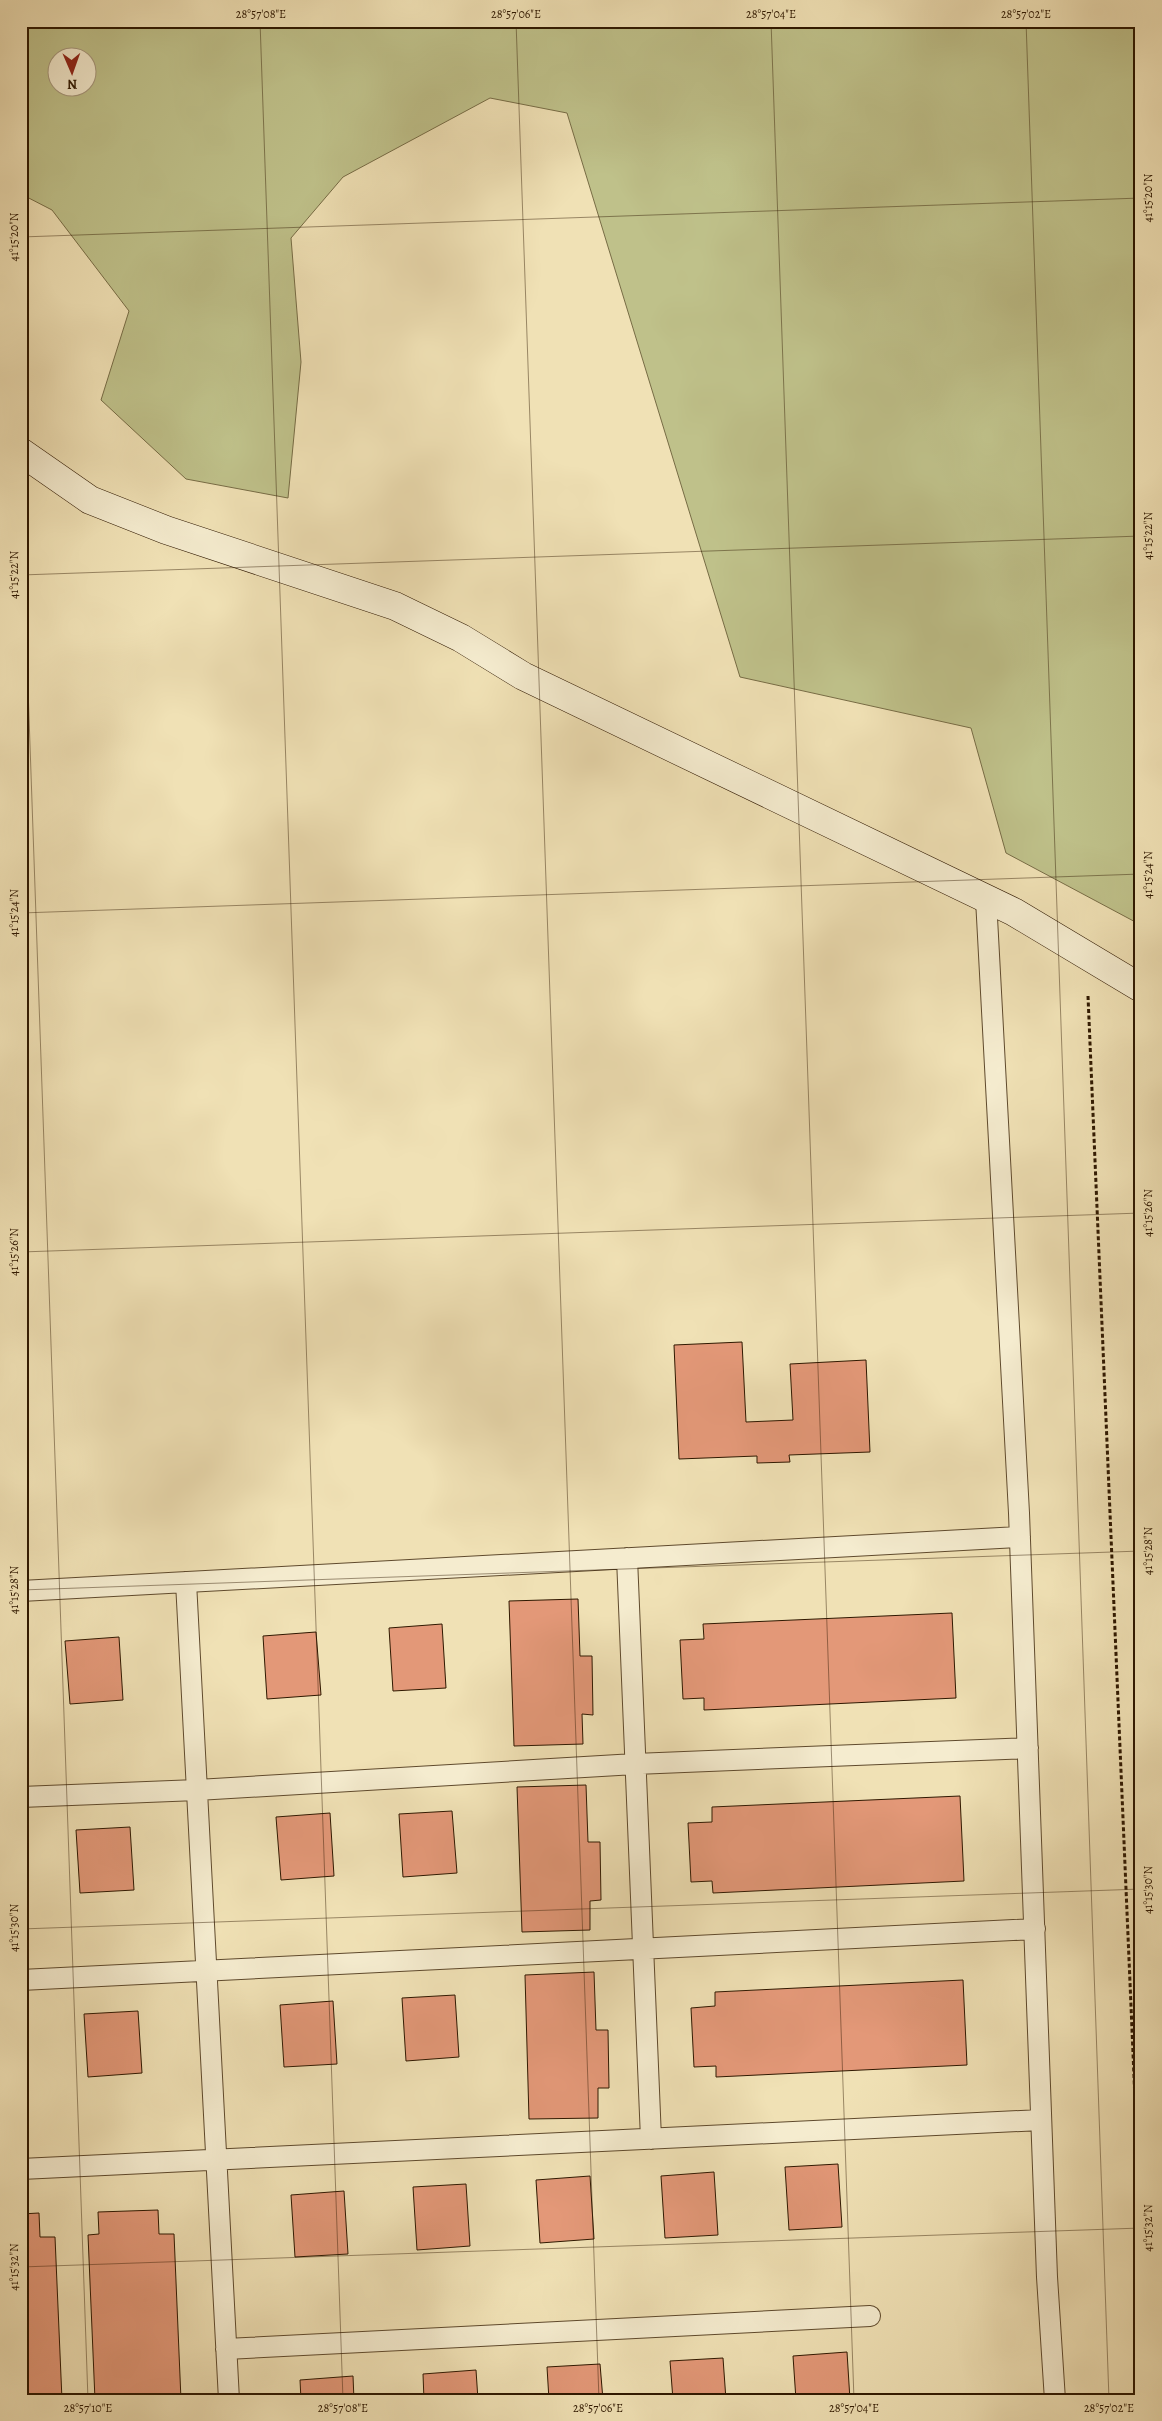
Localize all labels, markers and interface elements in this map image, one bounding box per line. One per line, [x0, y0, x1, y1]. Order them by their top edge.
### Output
text: 28°57'08"E [236, 6, 286, 22]
text: 28°57'06"E [491, 6, 541, 22]
text: 28°57'04"E [746, 6, 796, 22]
text: 28°57'02"E [1001, 6, 1051, 22]
north arrow [48, 48, 98, 98]
text: N [67, 75, 78, 94]
text: 41°15'20"N [1140, 173, 1156, 222]
text: 41°15'20"N [6, 212, 22, 261]
text: 41°15'22"N [1140, 512, 1156, 560]
text: 41°15'22"N [6, 551, 22, 599]
text: 41°15'24"N [1140, 851, 1156, 899]
text: 41°15'24"N [6, 889, 22, 937]
text: 41°15'26"N [1140, 1189, 1156, 1237]
text: 41°15'26"N [6, 1228, 22, 1276]
text: 41°15'28"N [1140, 1526, 1156, 1575]
text: 41°15'28"N [6, 1565, 22, 1614]
text: 41°15'30"N [1140, 1866, 1156, 1914]
text: 41°15'30"N [6, 1904, 22, 1952]
text: 41°15'32"N [1140, 2204, 1156, 2252]
text: 41°15'32"N [6, 2243, 22, 2291]
text: 28°57'10"E [64, 2400, 112, 2416]
text: 28°57'08"E [318, 2400, 368, 2416]
text: 28°57'06"E [573, 2400, 623, 2416]
text: 28°57'04"E [829, 2400, 879, 2416]
text: 28°57'02"E [1084, 2400, 1134, 2416]

